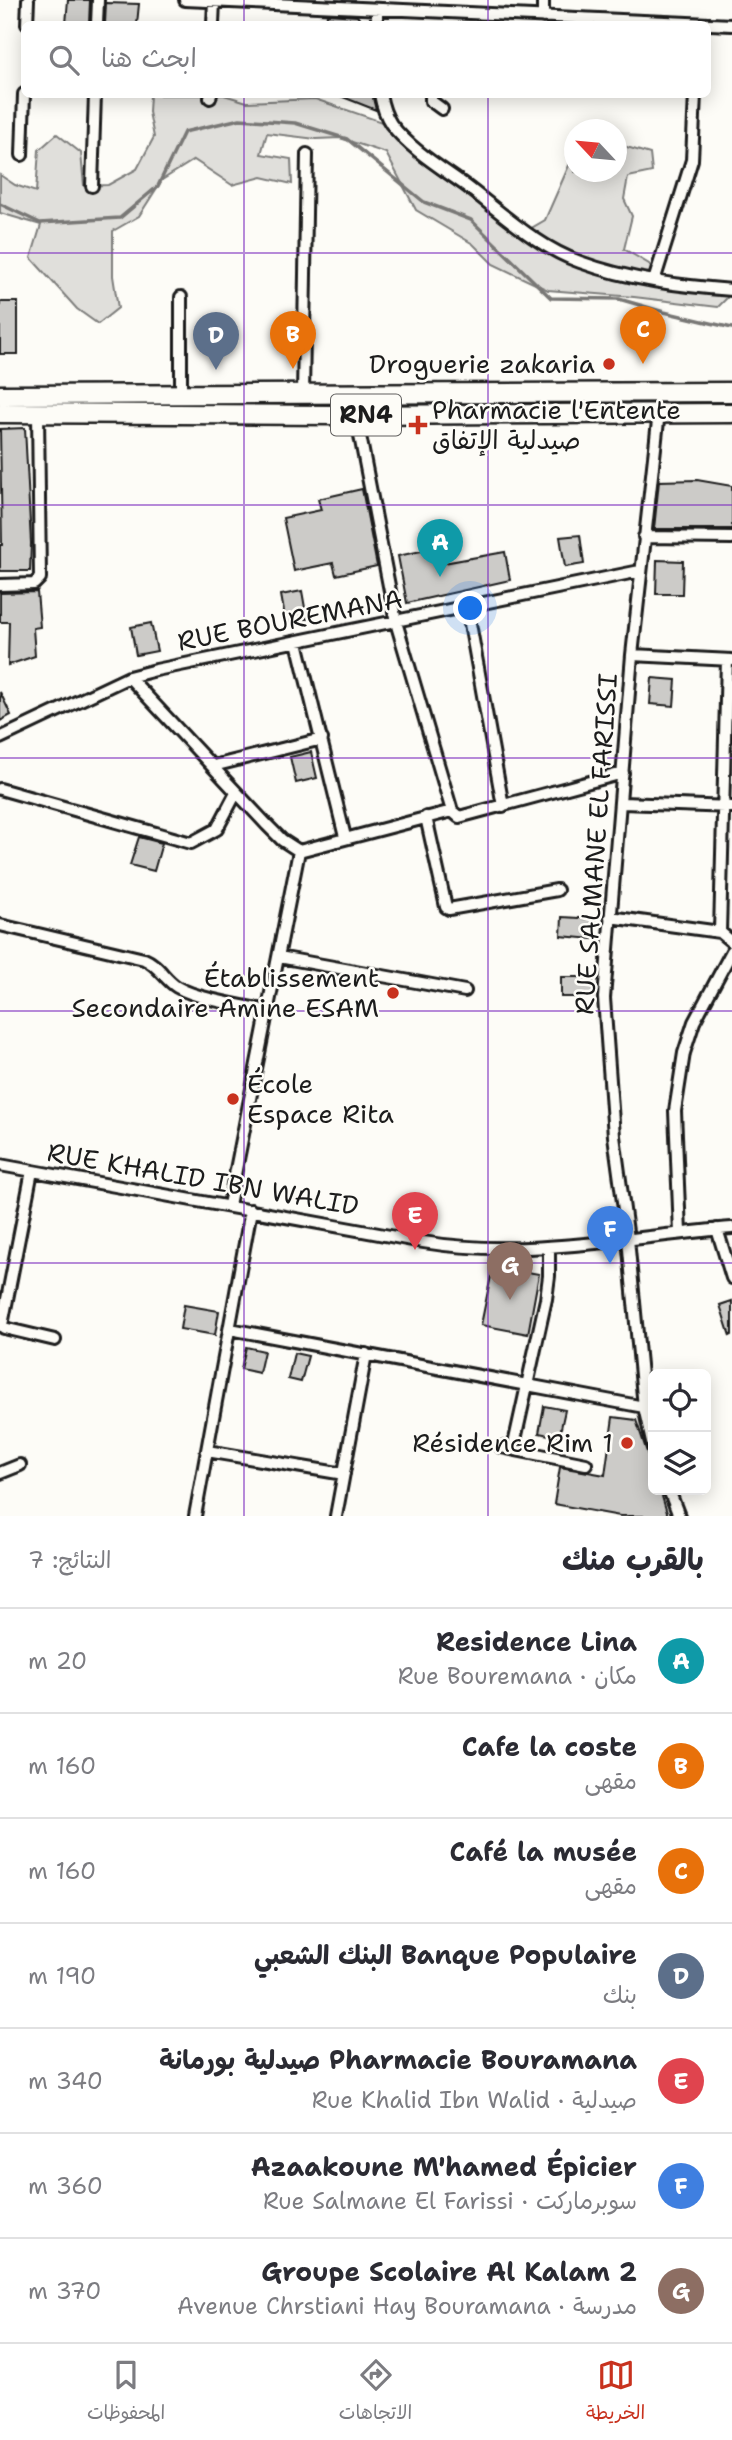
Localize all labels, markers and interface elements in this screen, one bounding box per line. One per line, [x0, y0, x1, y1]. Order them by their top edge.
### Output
search box [21, 21, 711, 98]
text: ابحث هنا [101, 40, 197, 75]
icon: search [45, 41, 83, 79]
north arrow [564, 119, 627, 182]
pin: C [620, 306, 666, 364]
pin: B [270, 311, 316, 369]
pin: D [193, 312, 239, 370]
place label: Droguerie zakaria [369, 346, 595, 381]
marker: Droguerie zakaria [601, 356, 617, 372]
place label: Pharmacie l'Entente صيدلية الإتفاق [432, 392, 681, 457]
road number: RN4 [331, 394, 401, 436]
marker: Pharmacie l'Entente صيدلية الإتفاق [410, 417, 426, 433]
pin: A [417, 519, 463, 577]
street label: RUE BOUREMANA [174, 581, 405, 658]
your location [453, 591, 487, 625]
street label: RUE SALMANE EL FARISSI [566, 672, 625, 1016]
place label: Établissement Secondaire Amine ESAM [71, 960, 379, 1025]
marker: Établissement Secondaire Amine ESAM [385, 985, 401, 1001]
place label: École Espace Rita [247, 1066, 394, 1131]
marker: École Espace Rita [225, 1091, 241, 1107]
street label: RUE KHALID IBN WALID [45, 1134, 362, 1223]
pin: E [392, 1192, 438, 1250]
pin: F [587, 1206, 633, 1264]
pin: G [487, 1242, 533, 1300]
map controls [648, 1369, 711, 1495]
button: locate [648, 1369, 711, 1432]
place label: Résidence Rim 1 [412, 1425, 613, 1460]
button: layers [648, 1432, 711, 1495]
marker: Résidence Rim 1 [619, 1435, 635, 1451]
text: بالقرب منك [562, 1539, 704, 1580]
text: النتائج: 7 [28, 1545, 111, 1575]
text: Residence Lina [436, 1624, 637, 1659]
text: 20 m [28, 1646, 87, 1676]
text: A [672, 1646, 690, 1676]
text: مكان · Rue Bouremana [398, 1661, 637, 1691]
text: Cafe la coste [462, 1729, 637, 1764]
text: 160 m [28, 1751, 96, 1781]
text: B [674, 1751, 688, 1781]
text: مقهى [584, 1766, 637, 1796]
text: Café la musée [450, 1834, 637, 1869]
text: 160 m [28, 1856, 96, 1886]
text: C [674, 1856, 688, 1886]
text: مقهى [584, 1871, 637, 1901]
text: Banque Populaire البنك الشعبي [254, 1937, 637, 1972]
text: 190 m [28, 1961, 96, 1991]
text: D [673, 1961, 689, 1991]
text: بنك [603, 1980, 637, 2010]
text: Pharmacie Bouramana صيدلية بورمانة [159, 2042, 637, 2077]
text: 340 m [28, 2066, 103, 2096]
text: E [673, 2066, 689, 2096]
text: صيدلية · Rue Khalid Ibn Walid [312, 2085, 637, 2115]
text: Azaakoune M'hamed Épicier [251, 2149, 637, 2184]
text: 360 m [28, 2171, 103, 2201]
text: F [674, 2171, 688, 2201]
text: سوبرماركت · Rue Salmane El Farissi [263, 2186, 637, 2216]
text: Groupe Scolaire Al Kalam 2 [261, 2254, 637, 2289]
text: 370 m [28, 2276, 101, 2306]
text: G [672, 2276, 690, 2306]
text: مدرسة · Avenue Chrstiani Hay Bouramana [177, 2291, 637, 2321]
tab: المحفوظات [87, 2356, 165, 2429]
tab: الاتجاهات [339, 2356, 412, 2429]
tab: الخريطة [586, 2356, 645, 2429]

